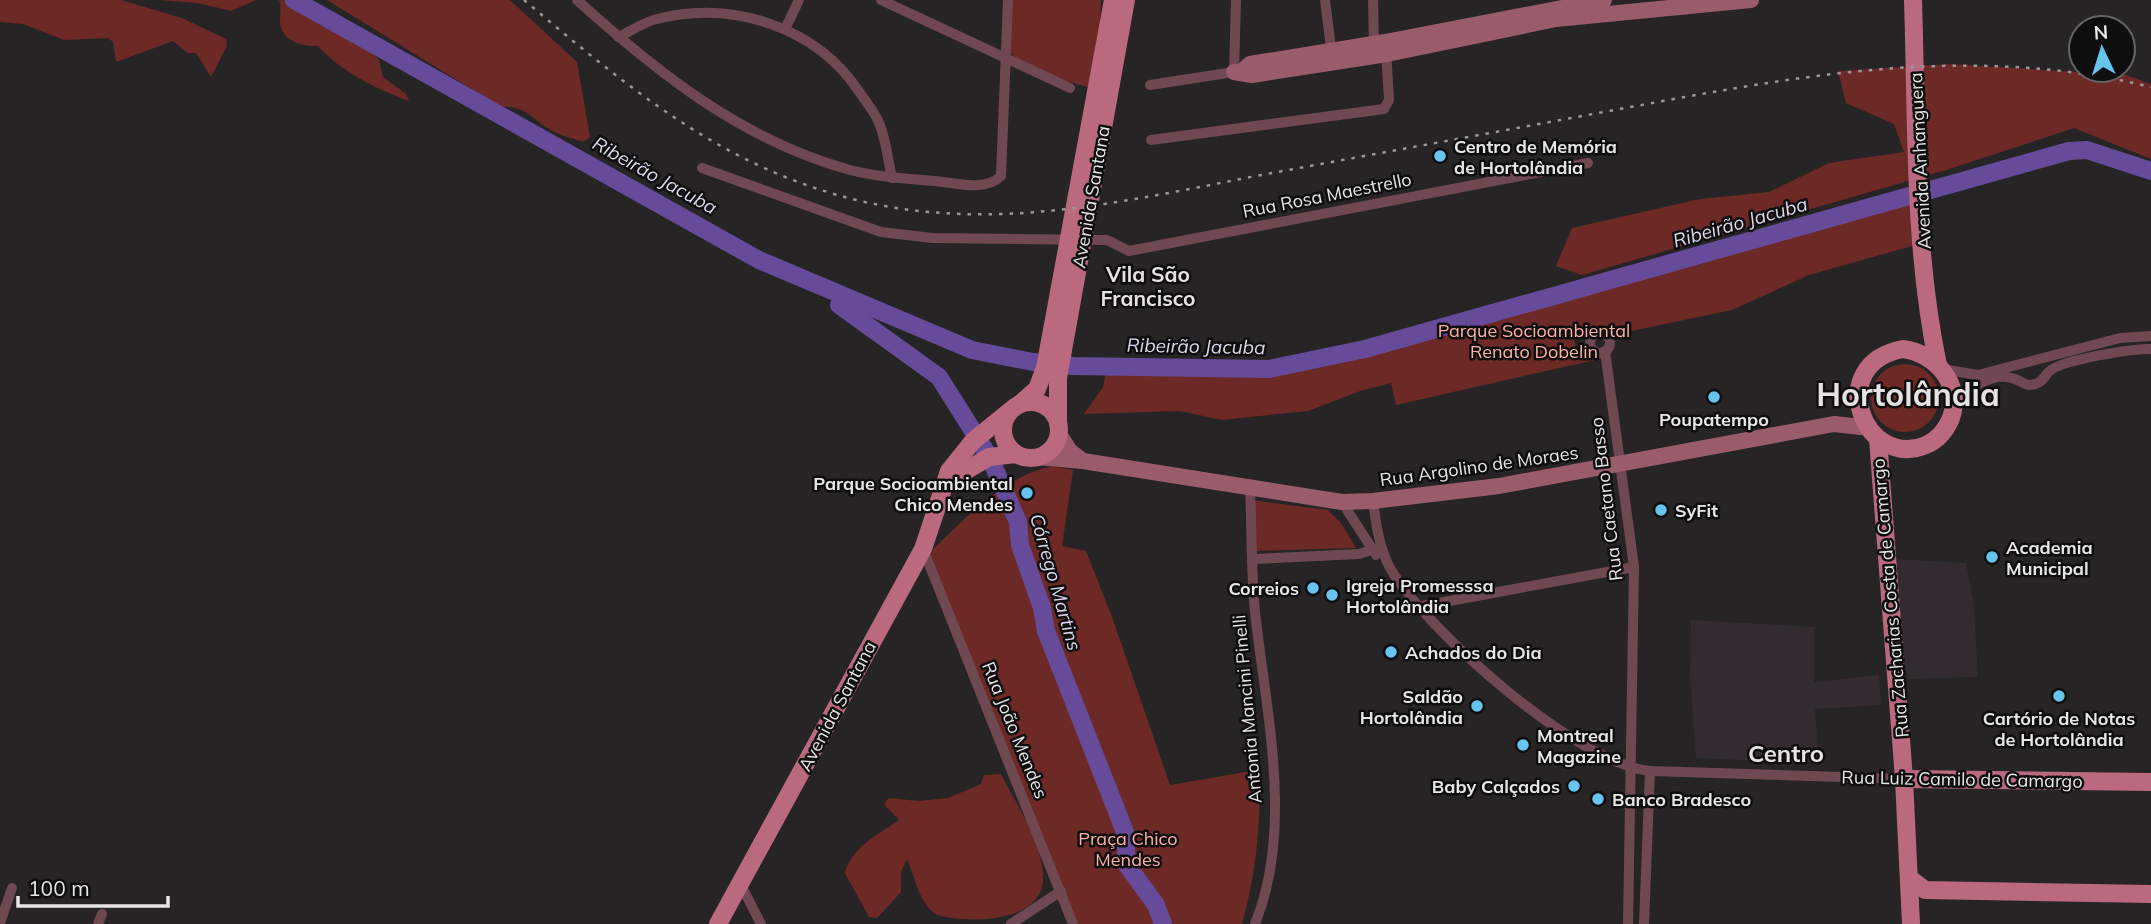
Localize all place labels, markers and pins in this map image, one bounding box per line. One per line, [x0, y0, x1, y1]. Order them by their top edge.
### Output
place label: Centro de Memória de Hortolândia [1454, 135, 1617, 179]
marker: Centro de Memória de Hortolândia [1432, 148, 1448, 164]
marker: Poupatempo [1706, 389, 1722, 405]
place label: Poupatempo [1659, 408, 1769, 431]
place label: Parque Socioambiental Chico Mendes [813, 472, 1013, 516]
marker: Parque Socioambiental Chico Mendes [1019, 485, 1035, 501]
place label: SyFit [1675, 499, 1718, 522]
marker: SyFit [1653, 502, 1669, 518]
place label: Academia Municipal [2006, 536, 2093, 580]
marker: Academia Municipal [1984, 549, 2000, 565]
place label: Igreja Promesssa Hortolândia [1346, 574, 1494, 618]
place label: Correios [1228, 577, 1299, 600]
marker: Correios [1305, 580, 1321, 596]
marker: Igreja Promesssa Hortolândia [1324, 587, 1340, 603]
place label: Achados do Dia [1405, 641, 1542, 664]
marker: Achados do Dia [1383, 644, 1399, 660]
place label: Saldão Hortolândia [1360, 685, 1463, 729]
marker: Cartório de Notas de Hortolândia [2051, 688, 2067, 704]
marker: Saldão Hortolândia [1469, 698, 1485, 714]
place label: Cartório de Notas de Hortolândia [1983, 707, 2135, 751]
place label: Montreal Magazine [1537, 724, 1621, 768]
marker: Montreal Magazine [1515, 737, 1531, 753]
place label: Baby Calçados [1432, 775, 1560, 798]
marker: Baby Calçados [1566, 778, 1582, 794]
place label: Banco Bradesco [1612, 788, 1751, 811]
marker: Banco Bradesco [1590, 791, 1606, 807]

